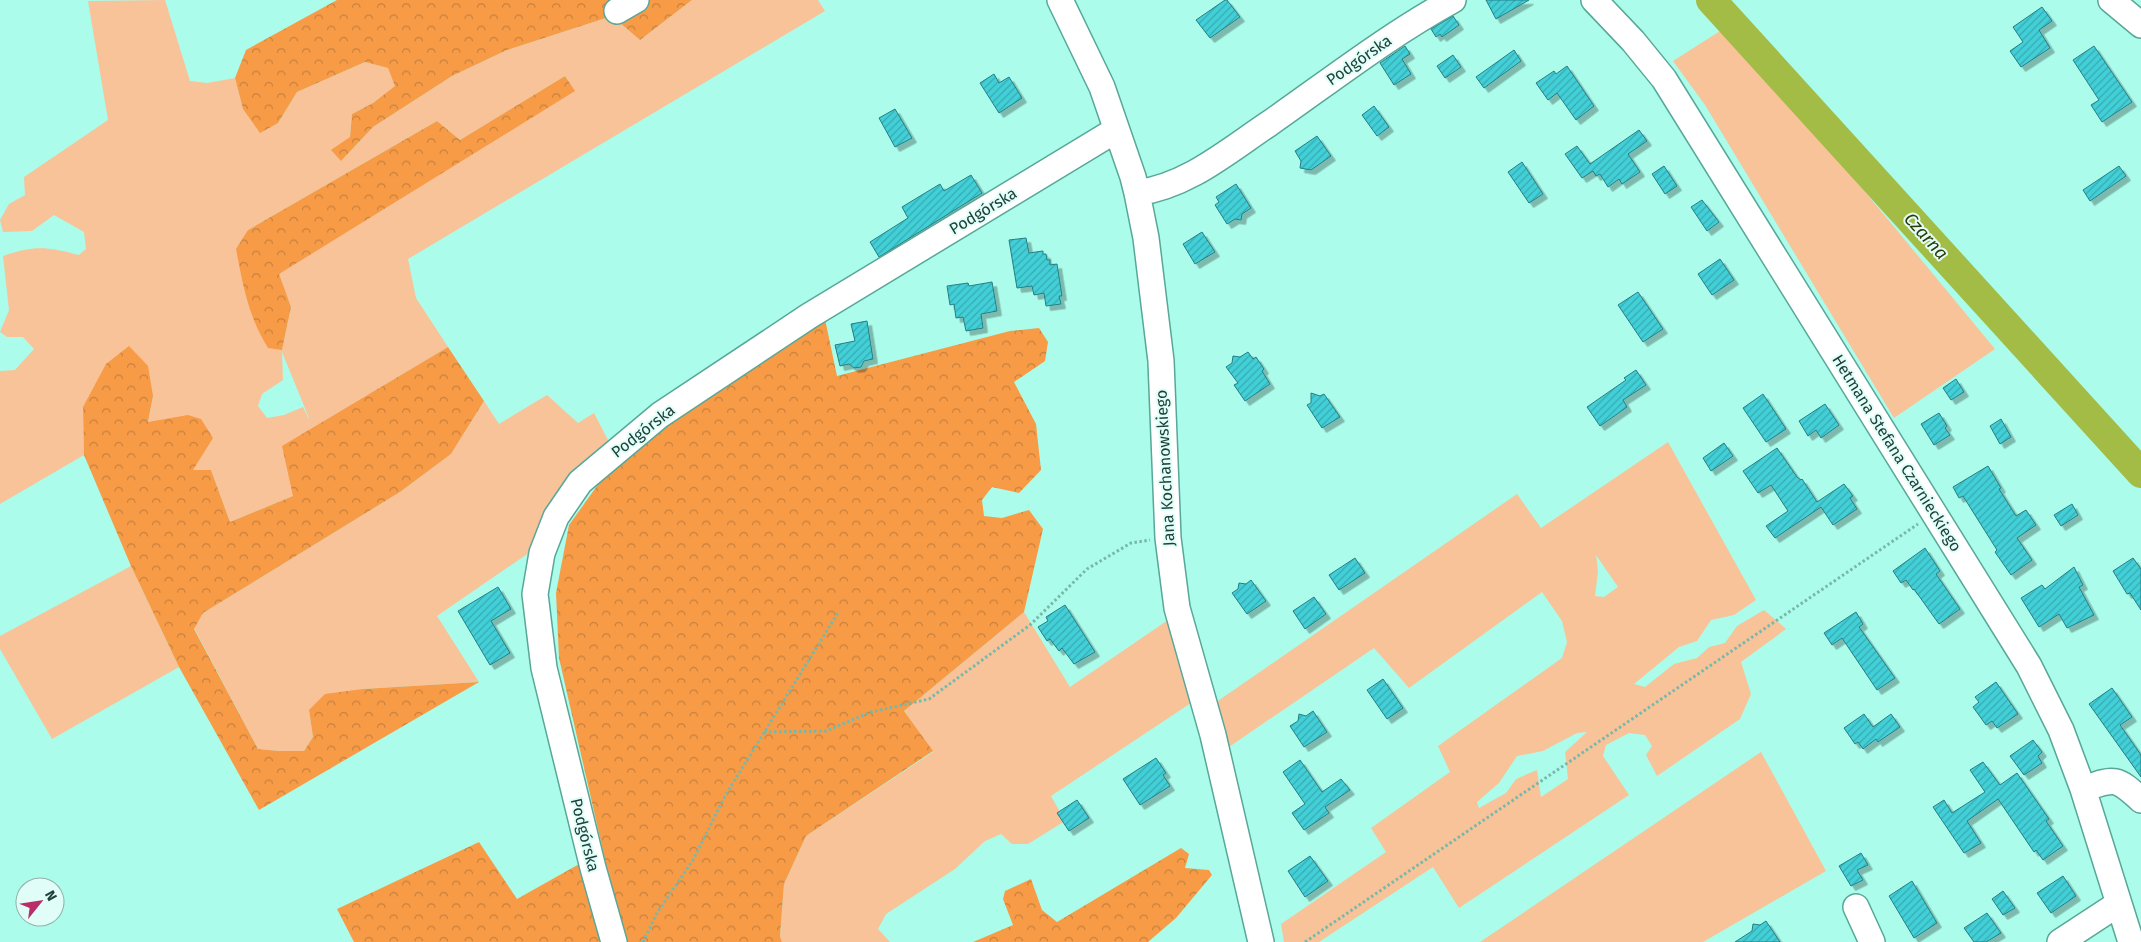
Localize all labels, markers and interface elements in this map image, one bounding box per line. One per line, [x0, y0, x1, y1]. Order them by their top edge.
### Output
street label: Podgórska [1323, 31, 1395, 89]
street label: Podgórska [946, 183, 1020, 239]
water label: Czarna [1899, 208, 1953, 264]
street label: Hetmana Stefana Czarnieckiego [1828, 351, 1966, 555]
street label: Jana Kochanowskiego [1151, 389, 1179, 547]
street label: Podgórska [608, 400, 678, 462]
street label: Podgórska [567, 796, 603, 874]
north arrow [15, 877, 65, 927]
text: N [41, 887, 61, 904]

